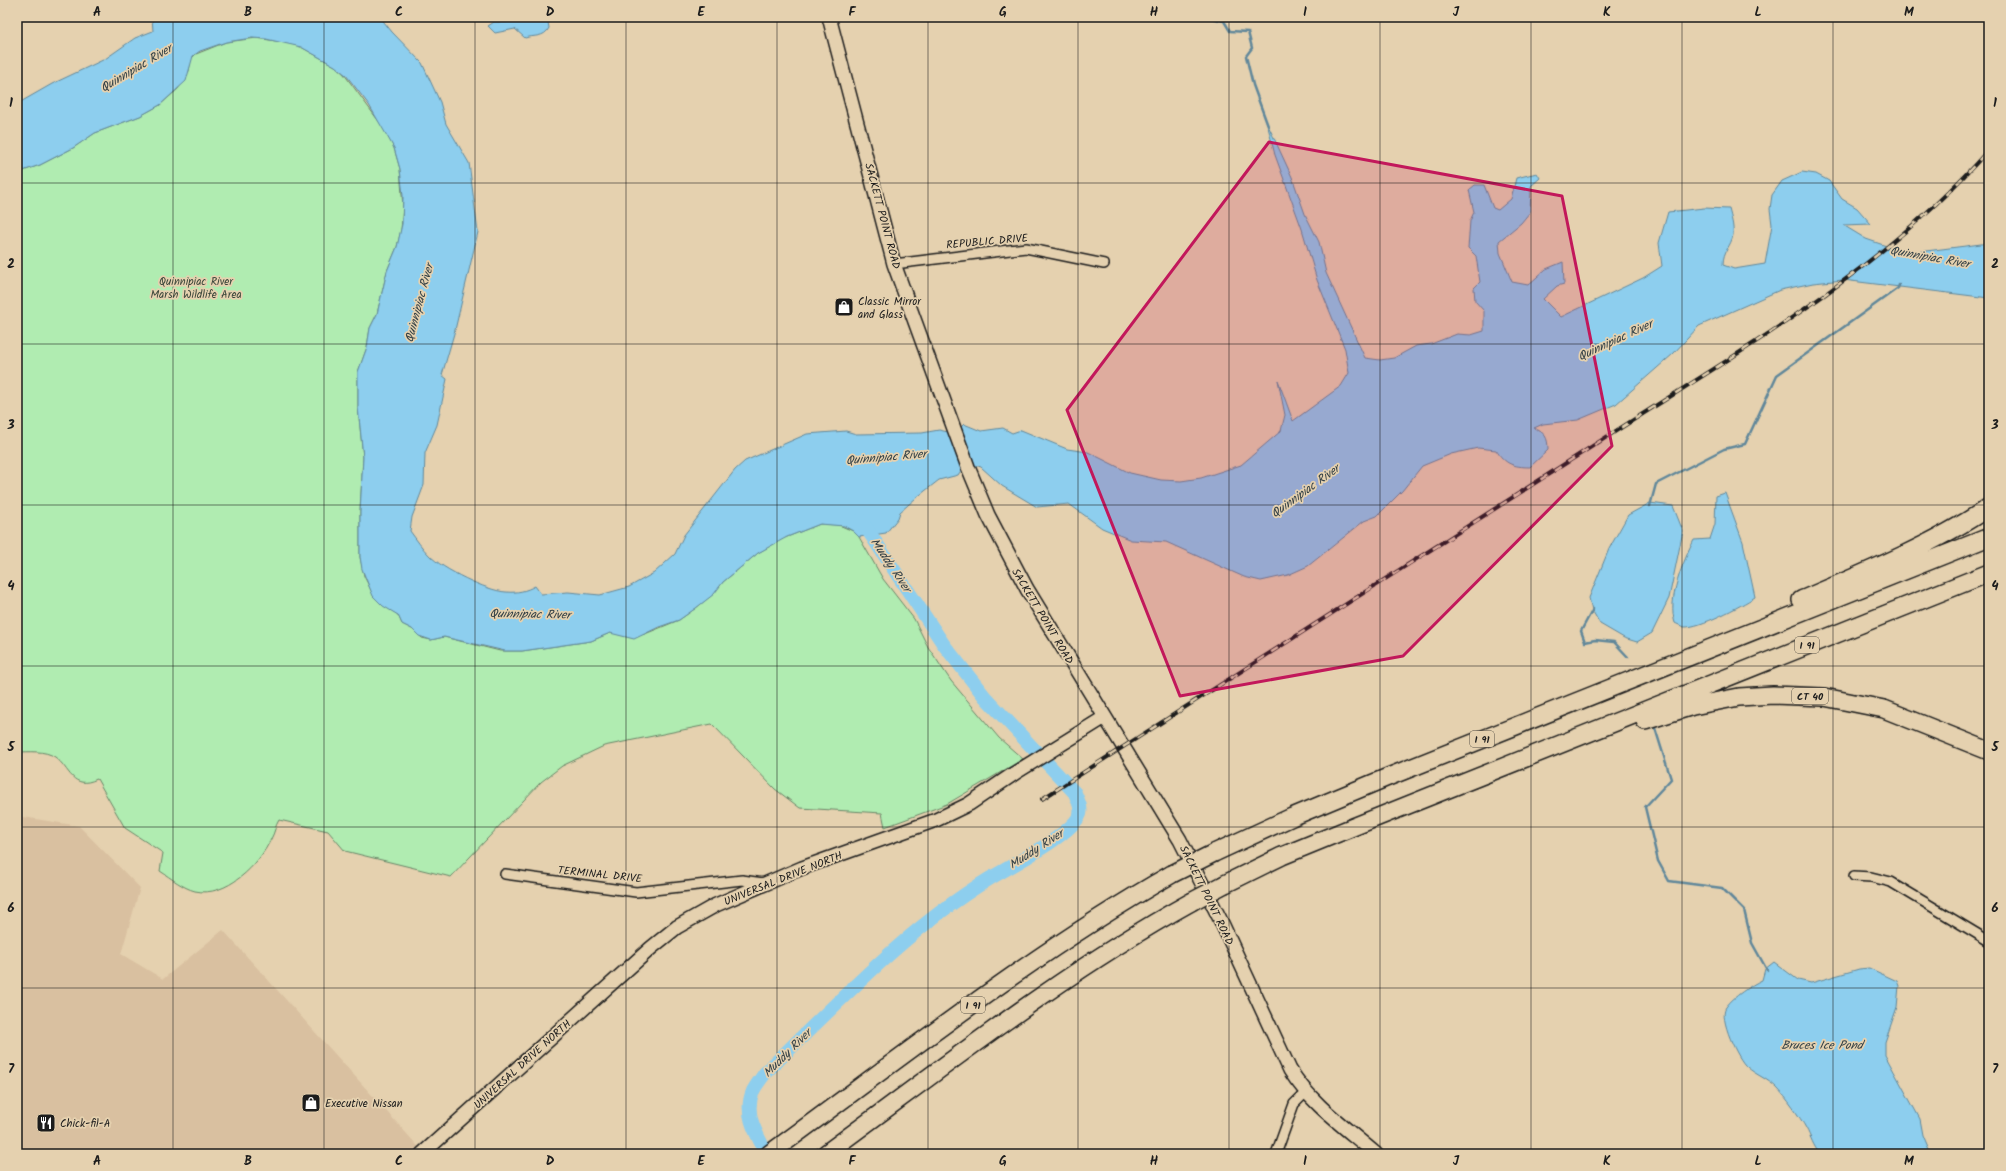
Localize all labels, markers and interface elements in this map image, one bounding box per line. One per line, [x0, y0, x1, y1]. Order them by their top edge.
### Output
text: A [93, 2, 101, 23]
text: B [244, 2, 252, 23]
text: C [395, 2, 403, 23]
text: D [546, 2, 555, 23]
text: E [697, 2, 705, 23]
text: F [848, 2, 856, 23]
text: G [999, 2, 1007, 23]
text: H [1150, 2, 1159, 23]
text: I [1303, 2, 1307, 23]
text: J [1453, 2, 1460, 23]
text: K [1603, 2, 1611, 23]
text: L [1754, 2, 1762, 23]
text: M [1904, 2, 1914, 23]
water label: Quinnipiac River [97, 38, 178, 97]
text: 1 [9, 93, 13, 114]
text: 1 [1993, 93, 1997, 114]
street label: SACKETT POINT ROAD [859, 161, 905, 271]
street label: REPUBLIC DRIVE [945, 229, 1029, 255]
water label: Quinnipiac River [1889, 241, 1974, 274]
text: 2 [7, 254, 15, 275]
text: 2 [1991, 254, 1999, 275]
water label: Quinnipiac River [400, 259, 440, 345]
park label: Quinnipiac River Marsh Wildlife Area [150, 273, 242, 304]
place label: Classic Mirror and Glass [858, 293, 922, 324]
shop icon: Classic Mirror and Glass [833, 296, 855, 318]
water label: Quinnipiac River [1575, 314, 1659, 366]
text: 3 [6, 415, 15, 436]
text: 3 [1990, 415, 1999, 436]
water label: Quinnipiac River [845, 444, 930, 470]
water label: Quinnipiac River [1267, 458, 1346, 523]
water label: Muddy River [865, 534, 917, 599]
street label: SACKETT POINT ROAD [1006, 565, 1078, 668]
text: 4 [7, 576, 15, 597]
text: 4 [1991, 576, 1999, 597]
water label: Quinnipiac River [490, 604, 573, 625]
road number: I 91 [1795, 637, 1819, 653]
road number: CT 40 [1792, 688, 1828, 704]
road number: I 91 [1470, 731, 1494, 747]
text: 5 [7, 737, 16, 758]
text: 5 [1991, 737, 2000, 758]
water label: Muddy River [1005, 823, 1070, 874]
street label: SACKETT POINT ROAD [1174, 842, 1238, 948]
street label: UNIVERSAL DRIVE NORTH [721, 847, 845, 911]
street label: TERMINAL DRIVE [557, 862, 643, 888]
text: 6 [7, 898, 15, 919]
text: 6 [1991, 898, 1999, 919]
road number: I 91 [961, 997, 985, 1013]
street label: UNIVERSAL DRIVE NORTH [470, 1016, 576, 1114]
water label: Muddy River [759, 1023, 818, 1082]
water label: Bruces Ice Pond [1781, 1036, 1866, 1055]
text: 7 [8, 1059, 15, 1080]
text: 7 [1992, 1059, 1999, 1080]
shop icon: Executive Nissan [300, 1092, 322, 1114]
place label: Executive Nissan [325, 1095, 403, 1113]
restaurant icon: Chick-fil-A [35, 1112, 57, 1134]
place label: Chick-fil-A [60, 1115, 111, 1133]
text: A [93, 1151, 101, 1171]
text: B [244, 1151, 252, 1171]
text: C [395, 1151, 403, 1171]
text: D [546, 1151, 555, 1171]
text: E [697, 1151, 705, 1171]
text: F [848, 1151, 856, 1171]
text: G [999, 1151, 1007, 1171]
text: H [1150, 1151, 1159, 1171]
text: I [1303, 1151, 1307, 1171]
text: J [1453, 1151, 1460, 1171]
text: K [1603, 1151, 1611, 1171]
text: L [1754, 1151, 1762, 1171]
text: M [1904, 1151, 1914, 1171]

